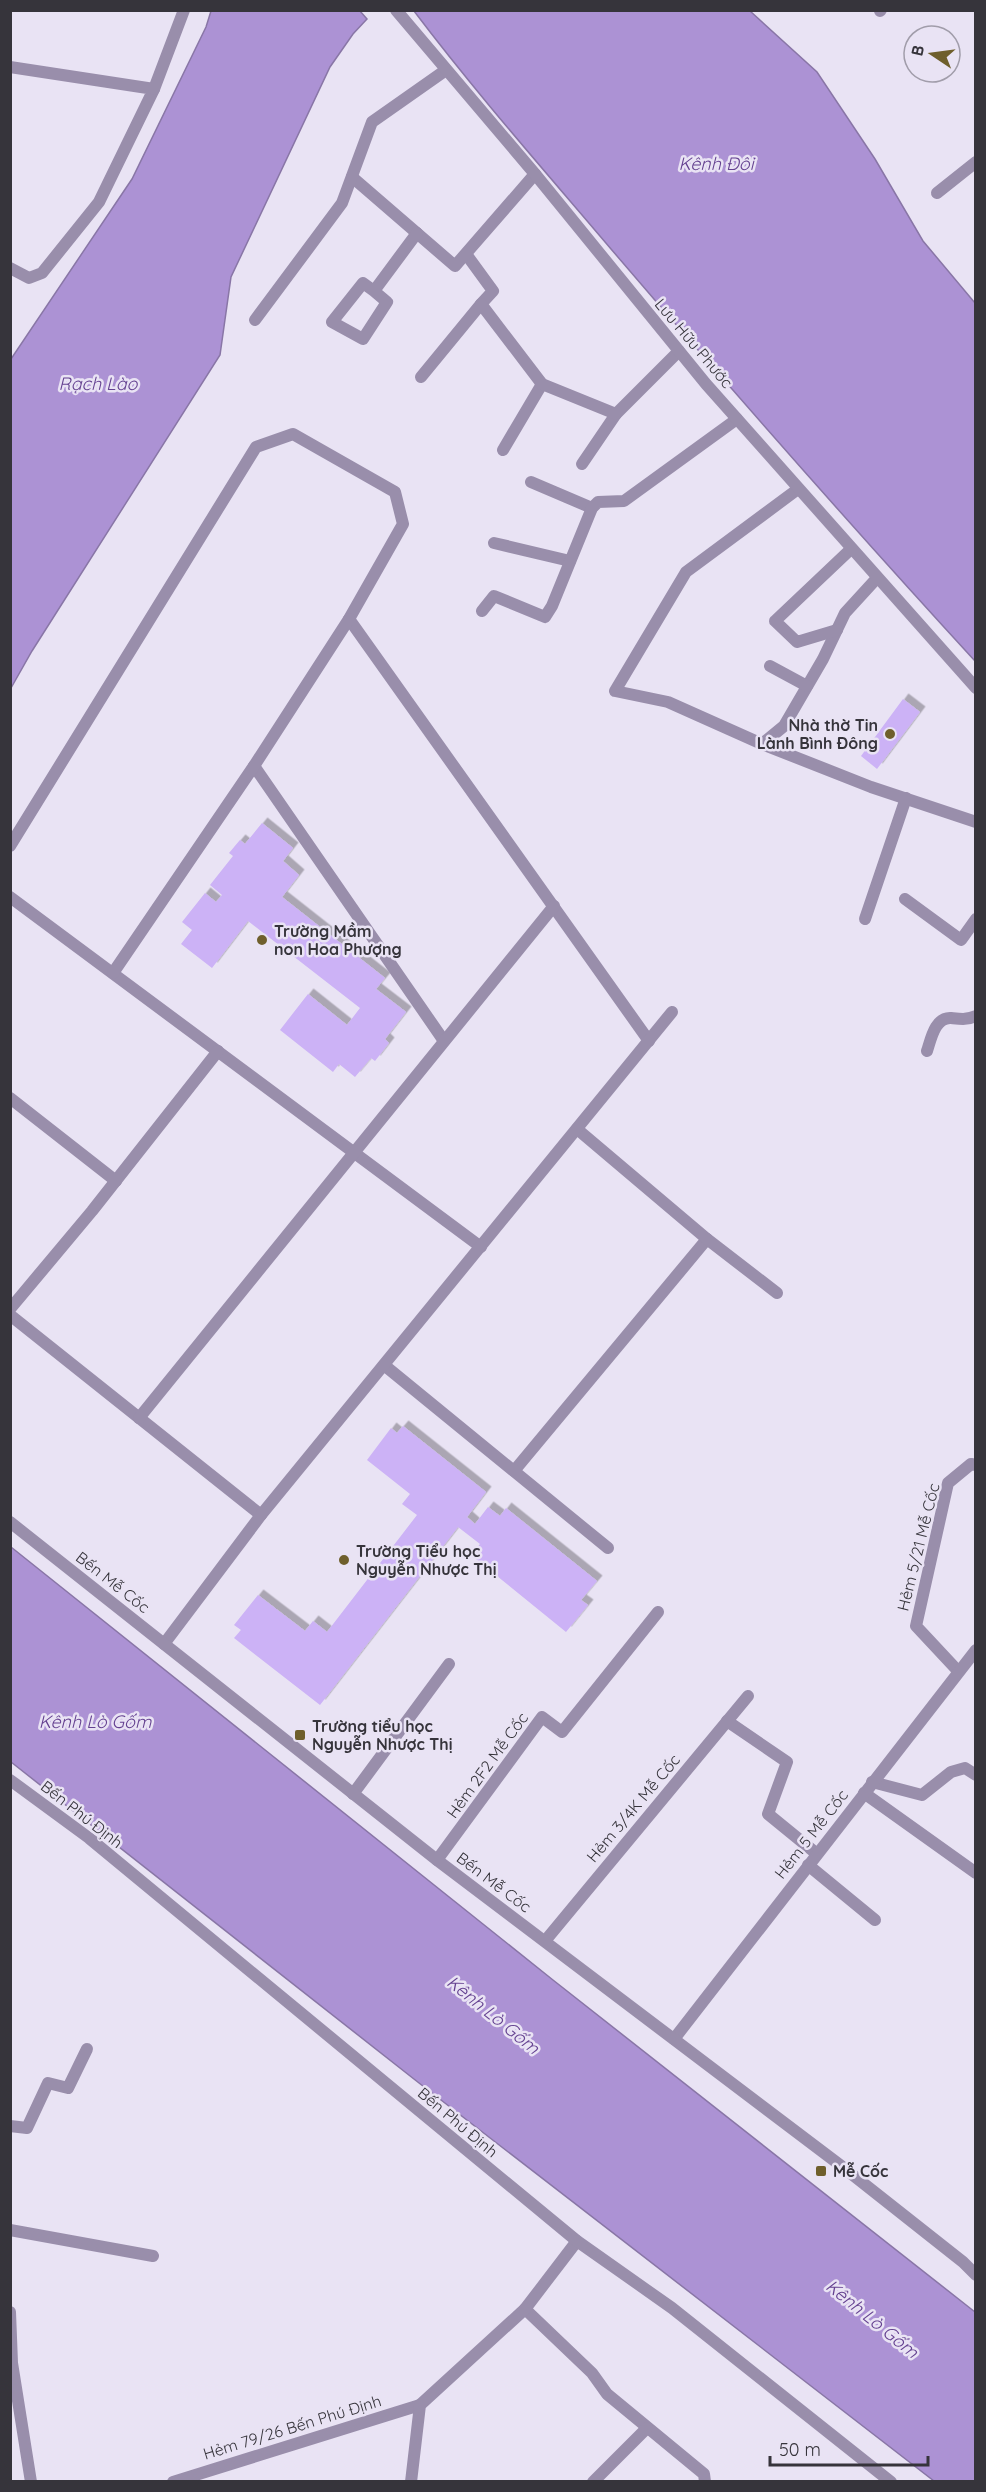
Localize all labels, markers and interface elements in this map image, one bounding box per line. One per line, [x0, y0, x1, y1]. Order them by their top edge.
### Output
north arrow [902, 24, 962, 84]
text: B [906, 43, 928, 58]
water label: Kênh Đôi [678, 152, 756, 175]
street label: Lưu Hữu Phước [651, 294, 737, 392]
water label: Rạch Lào [59, 372, 139, 395]
place label: Nhà thờ Tin Lành Bình Đông [757, 715, 878, 753]
marker: Nhà thờ Tin Lành Bình Đông [883, 727, 897, 741]
place label: Trường Mầm non Hoa Phượng [274, 921, 402, 959]
marker: Trường Mầm non Hoa Phượng [255, 933, 269, 947]
street label: Hẻm 5/21 Mễ Cốc [892, 1481, 944, 1613]
place label: Trường Tiểu học Nguyễn Nhược Thị [356, 1541, 497, 1579]
street label: Bến Mễ Cốc [72, 1547, 154, 1617]
marker: Trường Tiểu học Nguyễn Nhược Thị [337, 1553, 351, 1567]
street label: Hẻm 2F2 Mễ Cốc [442, 1708, 532, 1822]
water label: Kênh Lò Gốm [39, 1710, 152, 1733]
place label: Trường tiểu học Nguyễn Nhược Thị [312, 1716, 453, 1754]
marker: Trường tiểu học Nguyễn Nhược Thị [293, 1728, 307, 1742]
street label: Hẻm 3/4K Mễ Cốc [582, 1750, 684, 1866]
street label: Bến Phú Định [37, 1776, 127, 1852]
street label: Hẻm 5 Mễ Cốc [770, 1785, 852, 1883]
street label: Bến Mễ Cốc [453, 1848, 535, 1916]
water label: Kênh Lò Gốm [442, 1970, 545, 2059]
street label: Bến Phú Định [414, 2083, 502, 2161]
place label: Mễ Cốc [833, 2161, 888, 2181]
marker: Mễ Cốc [814, 2164, 828, 2178]
water label: Kênh Lò Gốm [821, 2274, 924, 2363]
street label: Hẻm 79/26 Bến Phú Định [200, 2390, 384, 2464]
scale bar [770, 2429, 928, 2467]
text: 50 m [779, 2438, 821, 2461]

